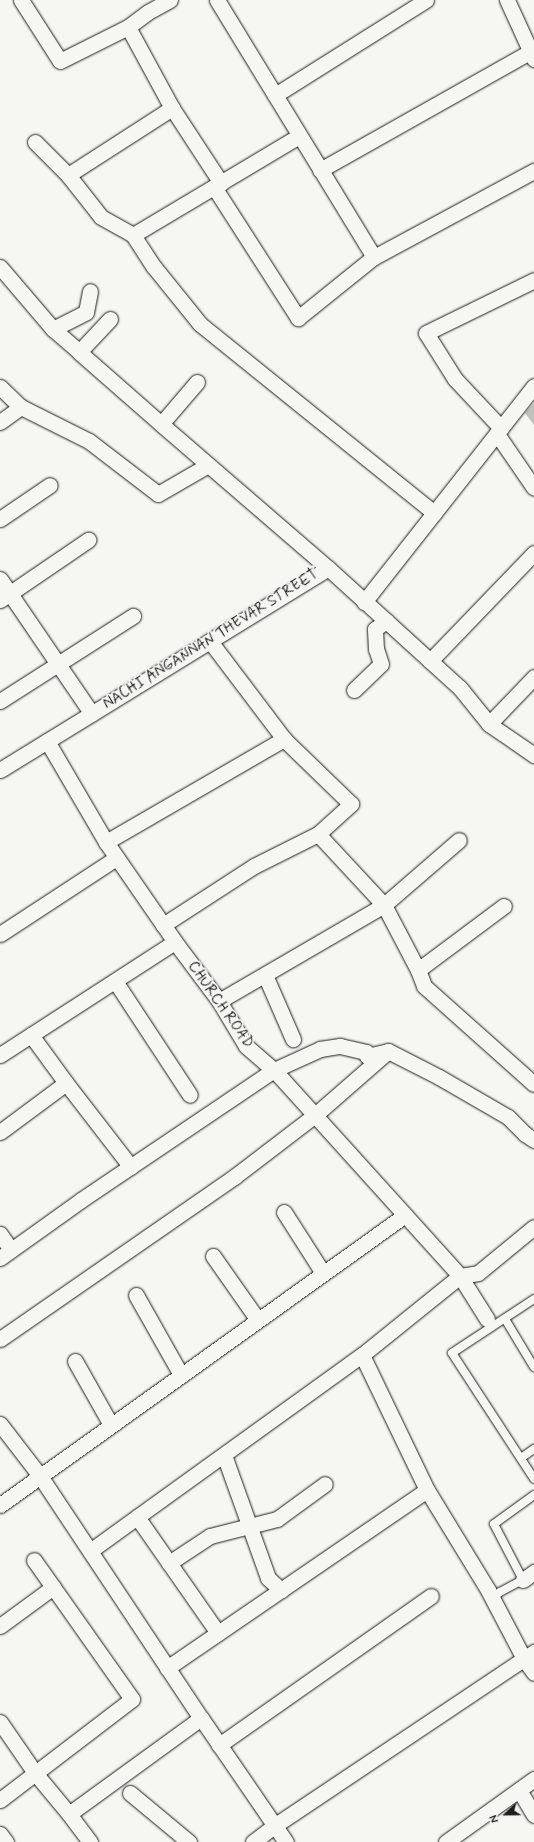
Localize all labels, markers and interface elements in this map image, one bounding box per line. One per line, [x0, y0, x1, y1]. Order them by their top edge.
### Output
street label: NACHI ANGANNAN THEVAR STREET [101, 567, 321, 713]
street label: CHURCH ROAD [184, 959, 256, 1051]
north arrow [486, 1794, 526, 1834]
text: N [487, 1812, 503, 1825]

